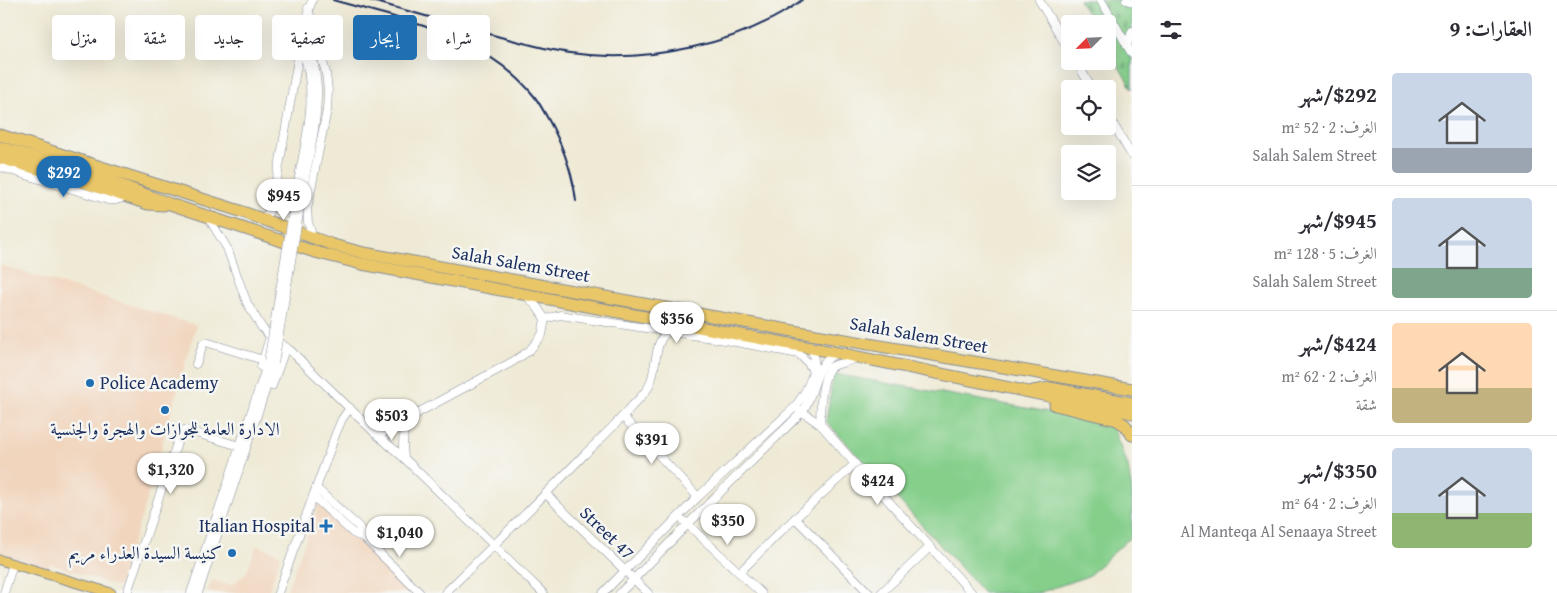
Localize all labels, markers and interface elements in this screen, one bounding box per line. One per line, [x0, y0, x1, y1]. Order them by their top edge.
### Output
text: العقارات: 9 [1450, 13, 1532, 44]
chip: منزل [52, 15, 115, 60]
chip: شقة [125, 15, 185, 60]
chip: جديد [195, 15, 262, 60]
chip: تصفية [272, 15, 343, 60]
chip: إيجار [353, 15, 417, 60]
chip: شراء [427, 15, 490, 60]
north arrow [1061, 15, 1116, 70]
map controls [1061, 15, 1116, 200]
icon: filters [1157, 16, 1185, 44]
text: $292/شهر [1299, 79, 1377, 110]
button: locate [1061, 80, 1116, 135]
icon: home [1432, 93, 1492, 153]
text: الغرف: 2 · 52 m² [1281, 115, 1377, 139]
text: Salah Salem Street [1253, 143, 1377, 167]
button: layers [1061, 145, 1116, 200]
pin: $292 [34, 156, 94, 198]
text: $292 [47, 160, 81, 184]
pin: $945 [254, 178, 314, 221]
text: $945 [267, 183, 301, 207]
text: $945/شهر [1299, 205, 1377, 236]
icon: home [1432, 218, 1492, 278]
street label: Salah Salem Street [450, 238, 593, 289]
text: الغرف: 5 · 128 m² [1274, 241, 1377, 265]
text: Salah Salem Street [1253, 269, 1377, 293]
pin: $356 [647, 302, 707, 344]
text: $356 [660, 306, 694, 330]
street label: Salah Salem Street [848, 309, 991, 360]
text: $424/شهر [1299, 328, 1377, 359]
icon: home [1432, 343, 1492, 403]
text: الغرف: 2 · 62 m² [1281, 364, 1377, 388]
place label: Police Academy [100, 369, 219, 396]
marker: Police Academy [84, 377, 96, 389]
text: شقة [1356, 392, 1377, 416]
pin: $503 [362, 398, 422, 441]
text: $503 [375, 403, 409, 427]
marker: الادارة العامة للجوازات والهجرة والجنسية [159, 404, 171, 416]
place label: الادارة العامة للجوازات والهجرة والجنسية [50, 415, 280, 442]
pin: $391 [622, 422, 682, 465]
text: $391 [635, 427, 669, 451]
pin: $1,320 [130, 452, 212, 495]
text: $350/شهر [1299, 455, 1377, 486]
text: $1,320 [148, 457, 194, 481]
pin: $424 [848, 464, 908, 506]
text: $424 [861, 468, 895, 492]
icon: home [1432, 468, 1492, 528]
text: الغرف: 2 · 64 m² [1281, 491, 1377, 515]
street label: Street 47 [574, 500, 641, 566]
pin: $350 [698, 504, 758, 546]
text: $350 [711, 508, 745, 532]
place label: Italian Hospital [199, 512, 315, 539]
pin: $1,040 [359, 516, 441, 558]
marker: Italian Hospital [319, 519, 333, 533]
text: Al Manteqa Al Senaaya Street [1181, 519, 1377, 543]
text: $1,040 [377, 520, 423, 544]
place label: كنيسة السيدة العذراء مريم [69, 539, 222, 569]
marker: كنيسة السيدة العذراء مريم [226, 547, 238, 559]

